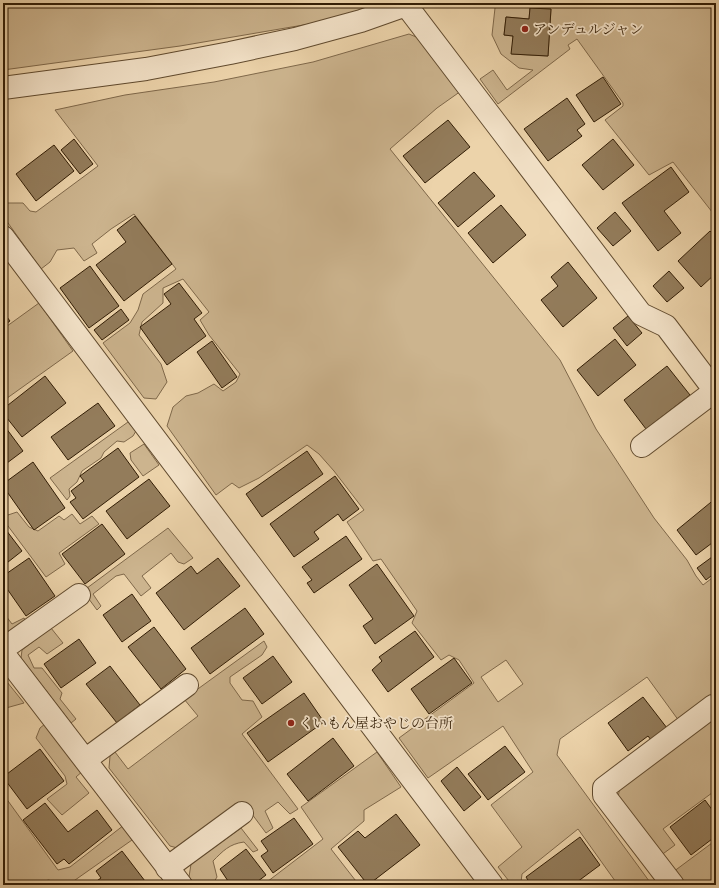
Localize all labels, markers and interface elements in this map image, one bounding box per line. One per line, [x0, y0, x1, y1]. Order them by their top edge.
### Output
place label: アンデュルジャン [533, 20, 643, 39]
marker: アンデュルジャン [520, 24, 530, 34]
place label: くいもん屋おやじの台所 [299, 714, 453, 733]
marker: くいもん屋おやじの台所 [286, 718, 296, 728]

